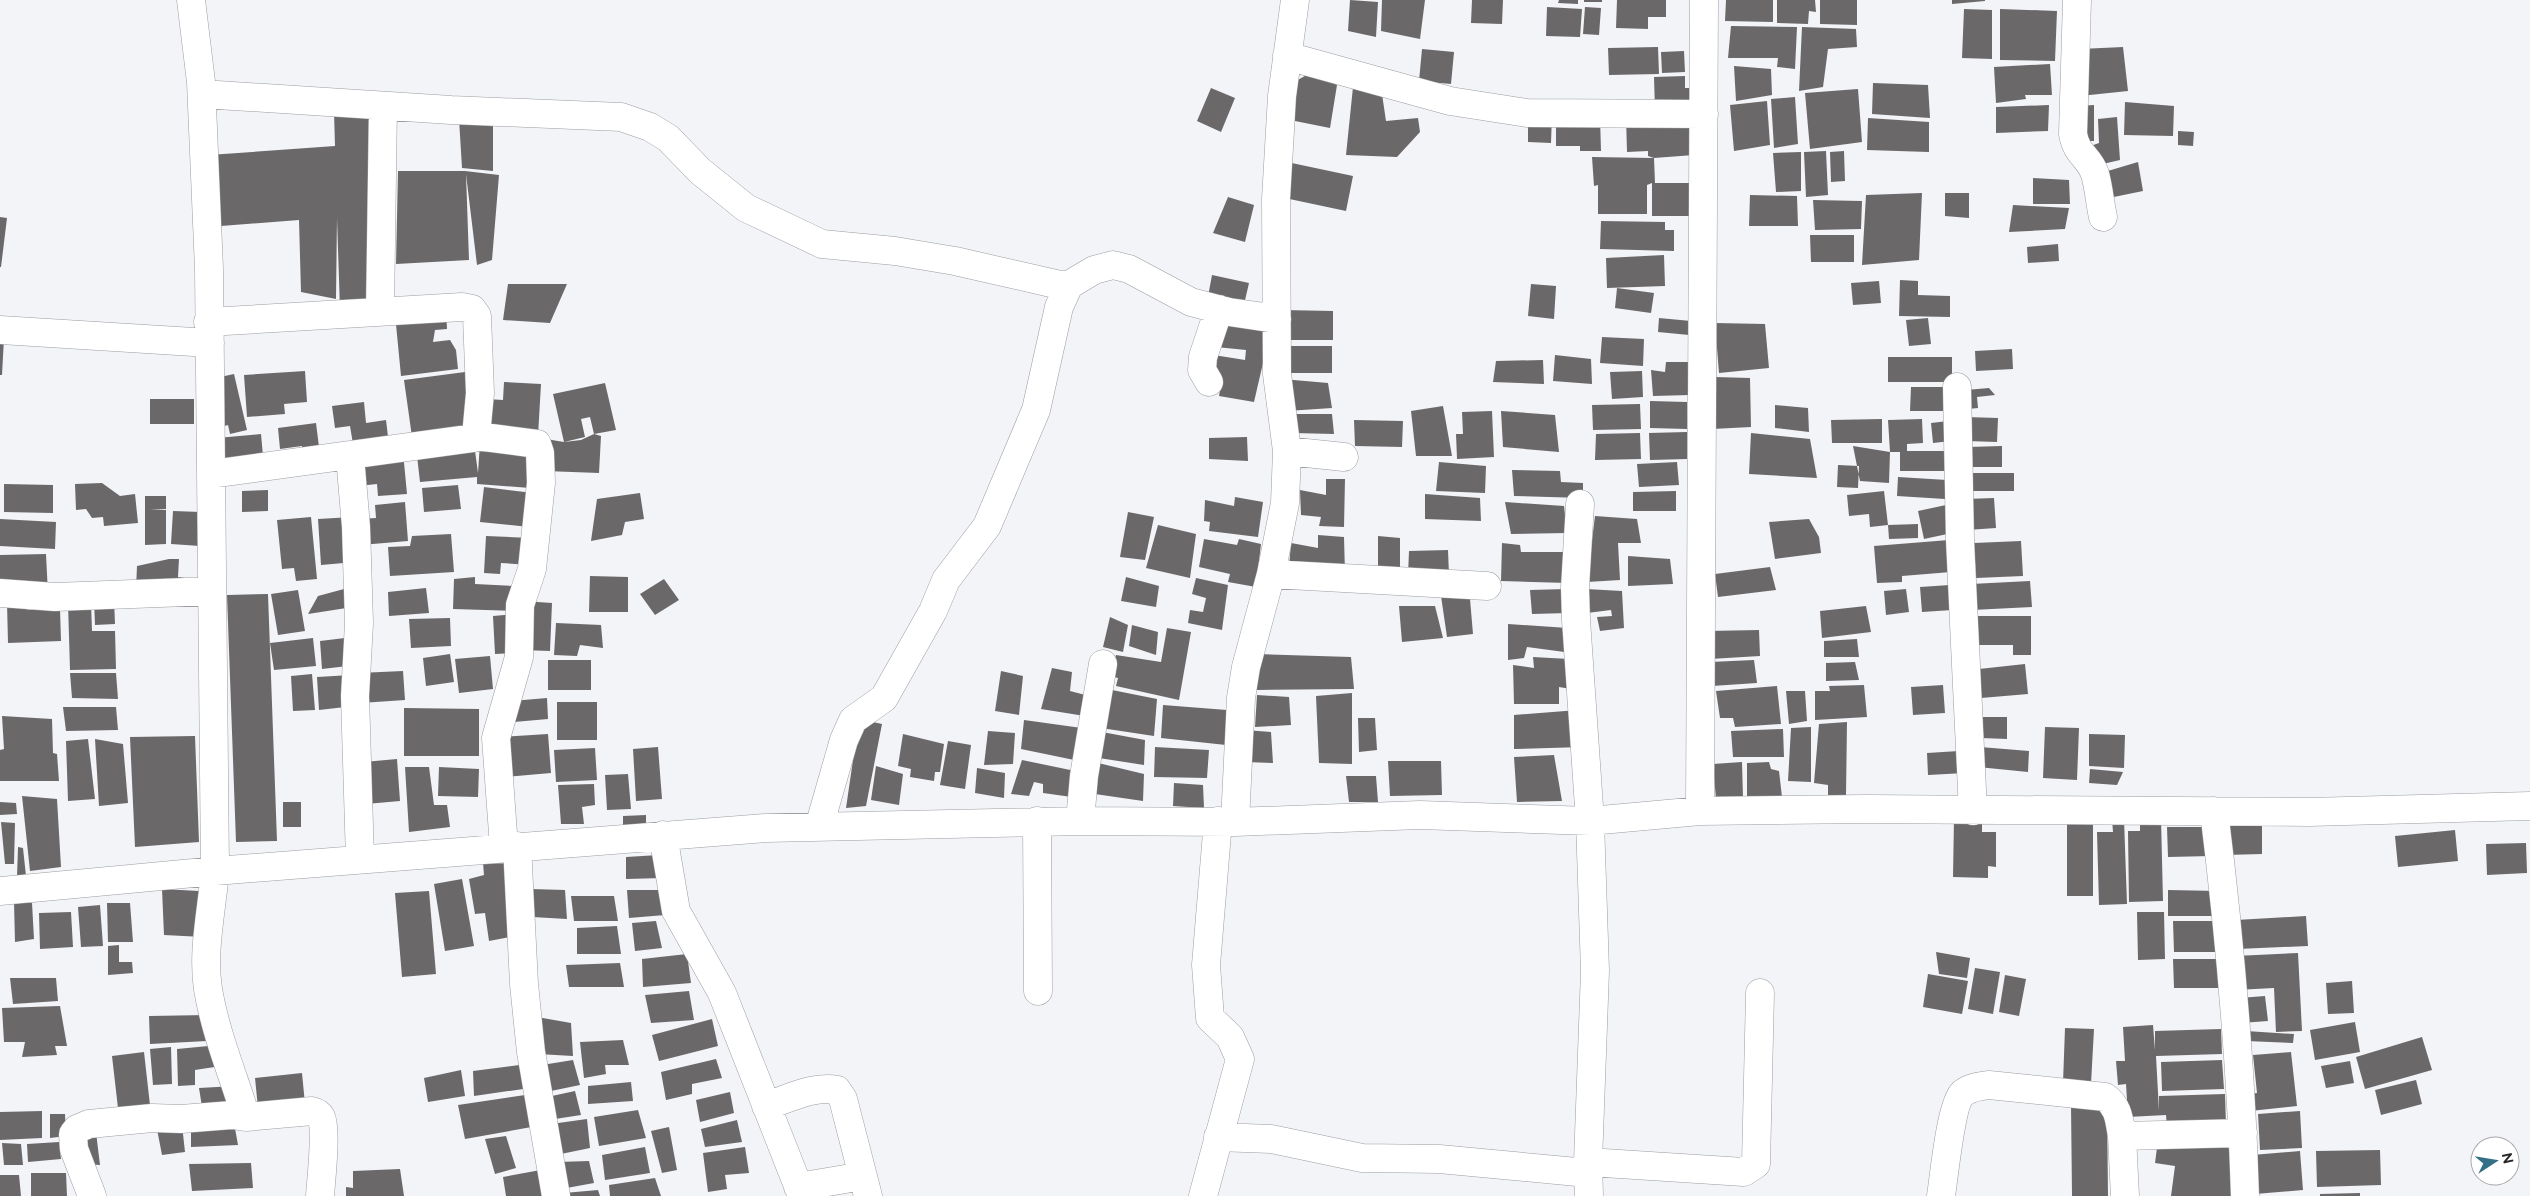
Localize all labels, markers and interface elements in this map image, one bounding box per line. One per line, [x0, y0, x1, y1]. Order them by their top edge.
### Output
north arrow [2470, 1136, 2520, 1186]
text: N [2499, 1151, 2517, 1165]

